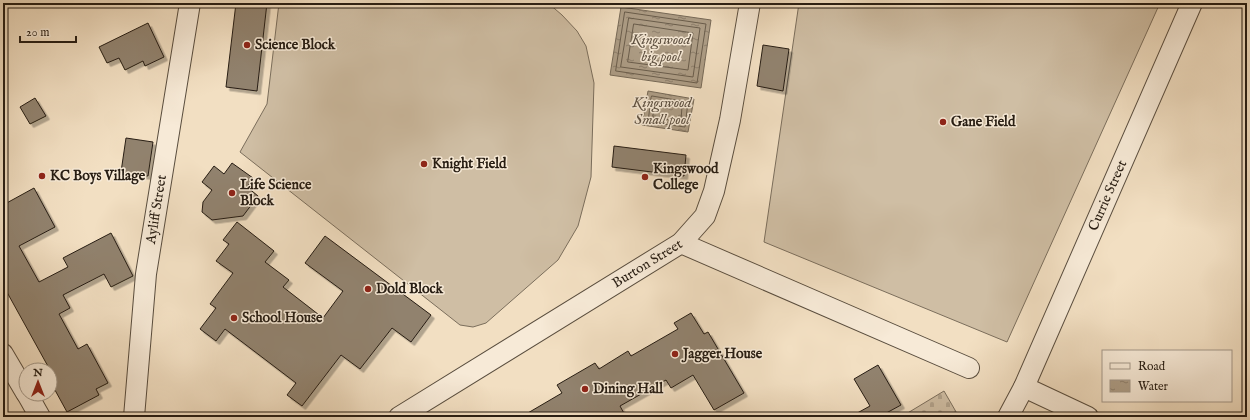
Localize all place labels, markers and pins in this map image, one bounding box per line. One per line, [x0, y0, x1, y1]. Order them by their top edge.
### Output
place label: Science Block [255, 36, 336, 54]
marker: Science Block [242, 40, 252, 50]
place label: Gane Field [951, 113, 1016, 131]
marker: Gane Field [938, 117, 948, 127]
place label: Knight Field [432, 155, 507, 173]
marker: Knight Field [419, 159, 429, 169]
place label: Kingswood College [653, 160, 719, 194]
place label: KC Boys Village [50, 167, 146, 185]
marker: KC Boys Village [37, 171, 47, 181]
marker: Kingswood College [640, 172, 650, 182]
place label: Life Science Block [240, 176, 312, 210]
marker: Life Science Block [227, 188, 237, 198]
place label: Dold Block [376, 280, 444, 298]
marker: Dold Block [363, 284, 373, 294]
place label: School House [242, 309, 323, 327]
marker: School House [229, 313, 239, 323]
place label: Jagger House [681, 345, 763, 363]
marker: Jagger House [670, 349, 680, 359]
place label: Dining Hall [593, 380, 664, 398]
marker: Dining Hall [580, 384, 590, 394]

